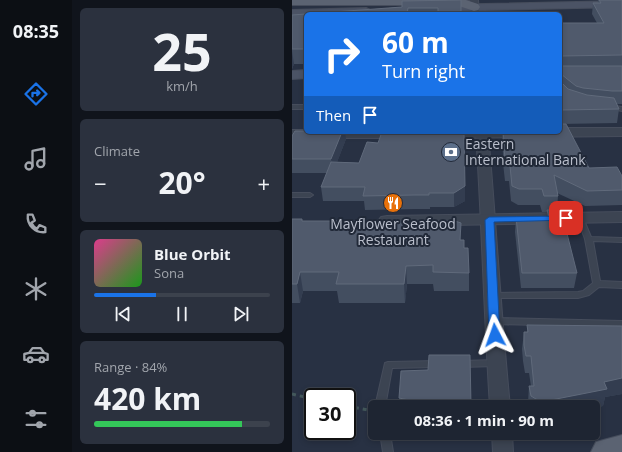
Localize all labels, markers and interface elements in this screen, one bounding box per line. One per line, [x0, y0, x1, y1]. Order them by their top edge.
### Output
text: 25 [152, 15, 212, 86]
text: 08:35 [13, 19, 59, 43]
text: 60 m [382, 23, 449, 61]
icon: right [316, 28, 368, 80]
text: Turn right [382, 59, 465, 83]
text: km/h [166, 77, 198, 95]
icon: directions [22, 80, 50, 108]
icon: arrive [359, 104, 381, 126]
text: Then [316, 105, 351, 125]
place label: Eastern International Bank [465, 134, 586, 169]
bank icon: Eastern International Bank [440, 141, 462, 163]
text: Climate [94, 142, 140, 160]
icon: music [22, 145, 50, 173]
text: 20° [158, 162, 206, 203]
text: − [94, 168, 107, 198]
text: + [257, 168, 270, 198]
restaurant icon: Mayflower Seafood Restaurant [382, 192, 404, 214]
pin [549, 201, 583, 235]
icon: arrive [555, 207, 577, 229]
icon: phone [22, 210, 50, 238]
place label: Mayflower Seafood Restaurant [330, 214, 456, 249]
text: Blue Orbit [154, 244, 231, 264]
text: Sona [154, 264, 184, 282]
icon: climate [22, 275, 50, 303]
icon: previous [112, 303, 134, 325]
icon: pause [171, 303, 193, 325]
icon: next [230, 303, 252, 325]
position arrow [474, 314, 516, 356]
icon: car [22, 340, 50, 368]
text: Range · 84% [94, 358, 167, 376]
text: 420 km [94, 378, 201, 419]
speed limit sign: 30 [304, 388, 356, 440]
icon: filters [22, 405, 50, 433]
text: 08:36 · 1 min · 90 m [414, 410, 554, 430]

